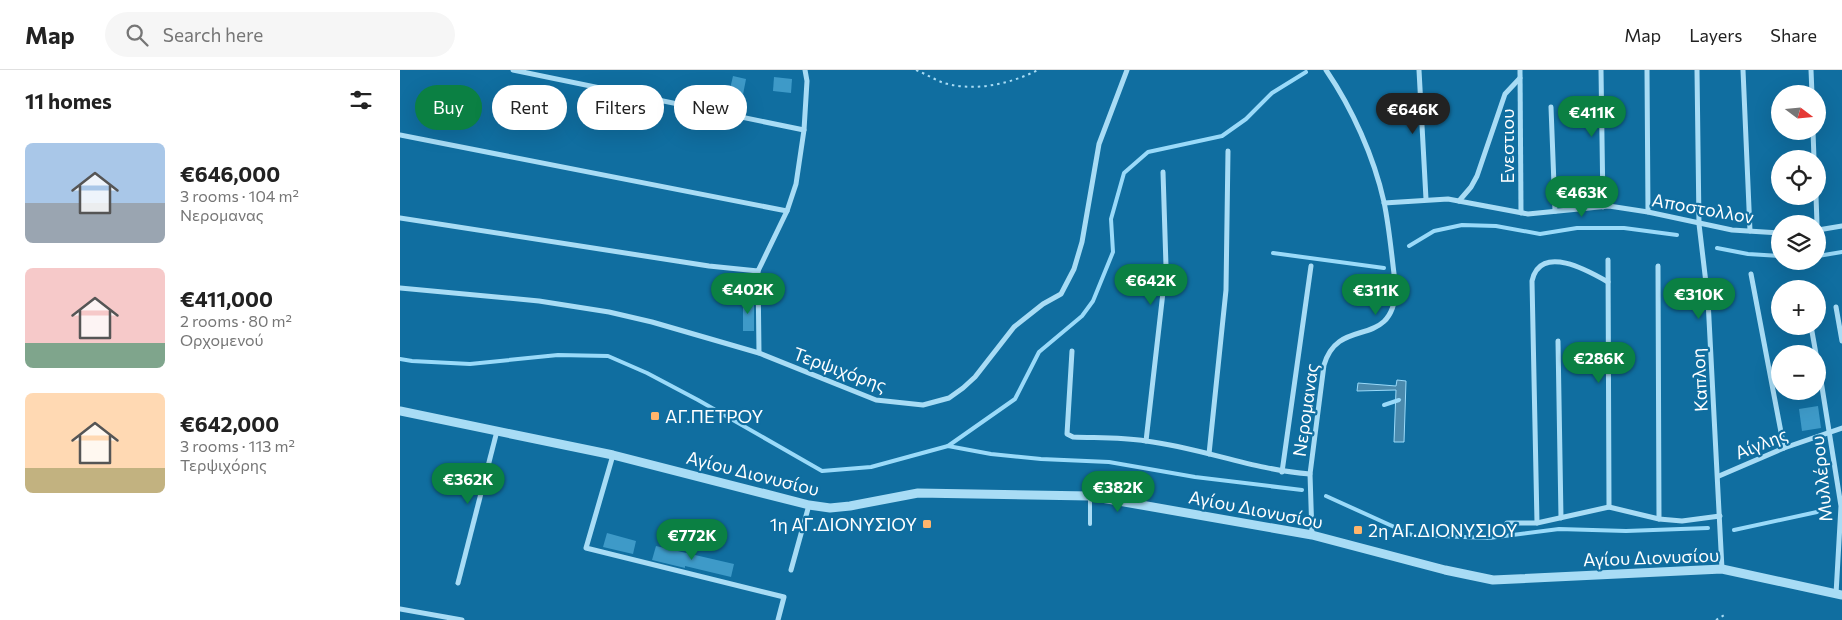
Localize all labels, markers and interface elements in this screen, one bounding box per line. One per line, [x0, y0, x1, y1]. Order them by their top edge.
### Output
search box [105, 12, 455, 57]
text: Map [25, 20, 75, 49]
icon: search [123, 21, 151, 49]
text: Search here [163, 23, 263, 46]
text: Map [1624, 24, 1661, 46]
text: Layers [1689, 24, 1742, 46]
text: Share [1770, 24, 1817, 46]
chip: Buy [415, 85, 482, 130]
chip: Rent [492, 85, 567, 130]
chip: Filters [577, 85, 664, 130]
chip: New [674, 85, 747, 130]
north arrow [1771, 85, 1826, 140]
map controls [1771, 85, 1826, 400]
icon: filters [347, 86, 375, 114]
text: 11 homes [25, 88, 112, 113]
pin: €646K [1378, 92, 1448, 135]
pin: €411K [1557, 96, 1627, 138]
text: €646K [1387, 99, 1439, 118]
text: €411K [1569, 102, 1615, 121]
street label: Ενεστιου [1496, 109, 1518, 183]
button: locate [1771, 150, 1826, 205]
text: €646,000 [180, 161, 280, 186]
icon: home [65, 163, 125, 223]
pin: €463K [1547, 176, 1617, 218]
text: €463K [1556, 182, 1608, 201]
text: 3 rooms · 104 m² [180, 186, 299, 205]
street label: Αποστολλον [1650, 188, 1756, 228]
text: Νερομανας [180, 205, 264, 224]
button: layers [1771, 215, 1826, 270]
pin: €642K [1116, 264, 1186, 306]
text: €642K [1125, 270, 1177, 289]
pin: €402K [713, 272, 783, 315]
pin: €311K [1341, 274, 1411, 316]
pin: €310K [1664, 278, 1734, 320]
text: €402K [722, 279, 774, 298]
text: €311K [1353, 280, 1399, 299]
button: + [1771, 280, 1826, 335]
text: €310K [1674, 284, 1724, 303]
text: €411,000 [180, 286, 273, 311]
icon: home [65, 288, 125, 348]
text: 2 rooms · 80 m² [180, 311, 292, 330]
text: Ορχομενού [180, 330, 264, 349]
street label: Τερψιχόρης [790, 342, 890, 396]
pin: €286K [1564, 342, 1634, 384]
button: − [1771, 345, 1826, 400]
street label: Καπλοη [1686, 347, 1712, 413]
text: €286K [1573, 348, 1625, 367]
street label: Νερομανας [1288, 362, 1322, 458]
place label: ΑΓ.ΠΕΤΡΟΥ [665, 405, 764, 427]
marker: ΑΓ.ΠΕΤΡΟΥ [649, 410, 661, 422]
text: €642,000 [180, 411, 279, 436]
icon: home [65, 413, 125, 473]
street label: Αίγλης [1732, 423, 1791, 463]
street label: Μυλλέρου [1806, 435, 1836, 523]
text: 3 rooms · 113 m² [180, 436, 295, 455]
street label: Αγίου Διονυσίου [684, 446, 822, 500]
text: Τερψιχόρης [180, 455, 267, 474]
pin: €362K [433, 462, 503, 505]
text: €362K [443, 469, 493, 488]
pin: €382K [1083, 470, 1153, 513]
text: €382K [1093, 477, 1143, 496]
street label: Αγίου Διονυσίου [1187, 485, 1325, 533]
place label: 1η ΑΓ.ΔΙΟΝΥΣΙΟΥ [770, 513, 917, 535]
pin: €772K [657, 518, 727, 561]
marker: 1η ΑΓ.ΔΙΟΝΥΣΙΟΥ [921, 518, 933, 530]
place label: 2η ΑΓ.ΔΙΟΝΥΣΙΟΥ [1368, 519, 1518, 541]
marker: 2η ΑΓ.ΔΙΟΝΥΣΙΟΥ [1352, 524, 1364, 536]
text: €772K [667, 525, 717, 544]
street label: Αγίου Διονυσίου [1583, 544, 1719, 570]

